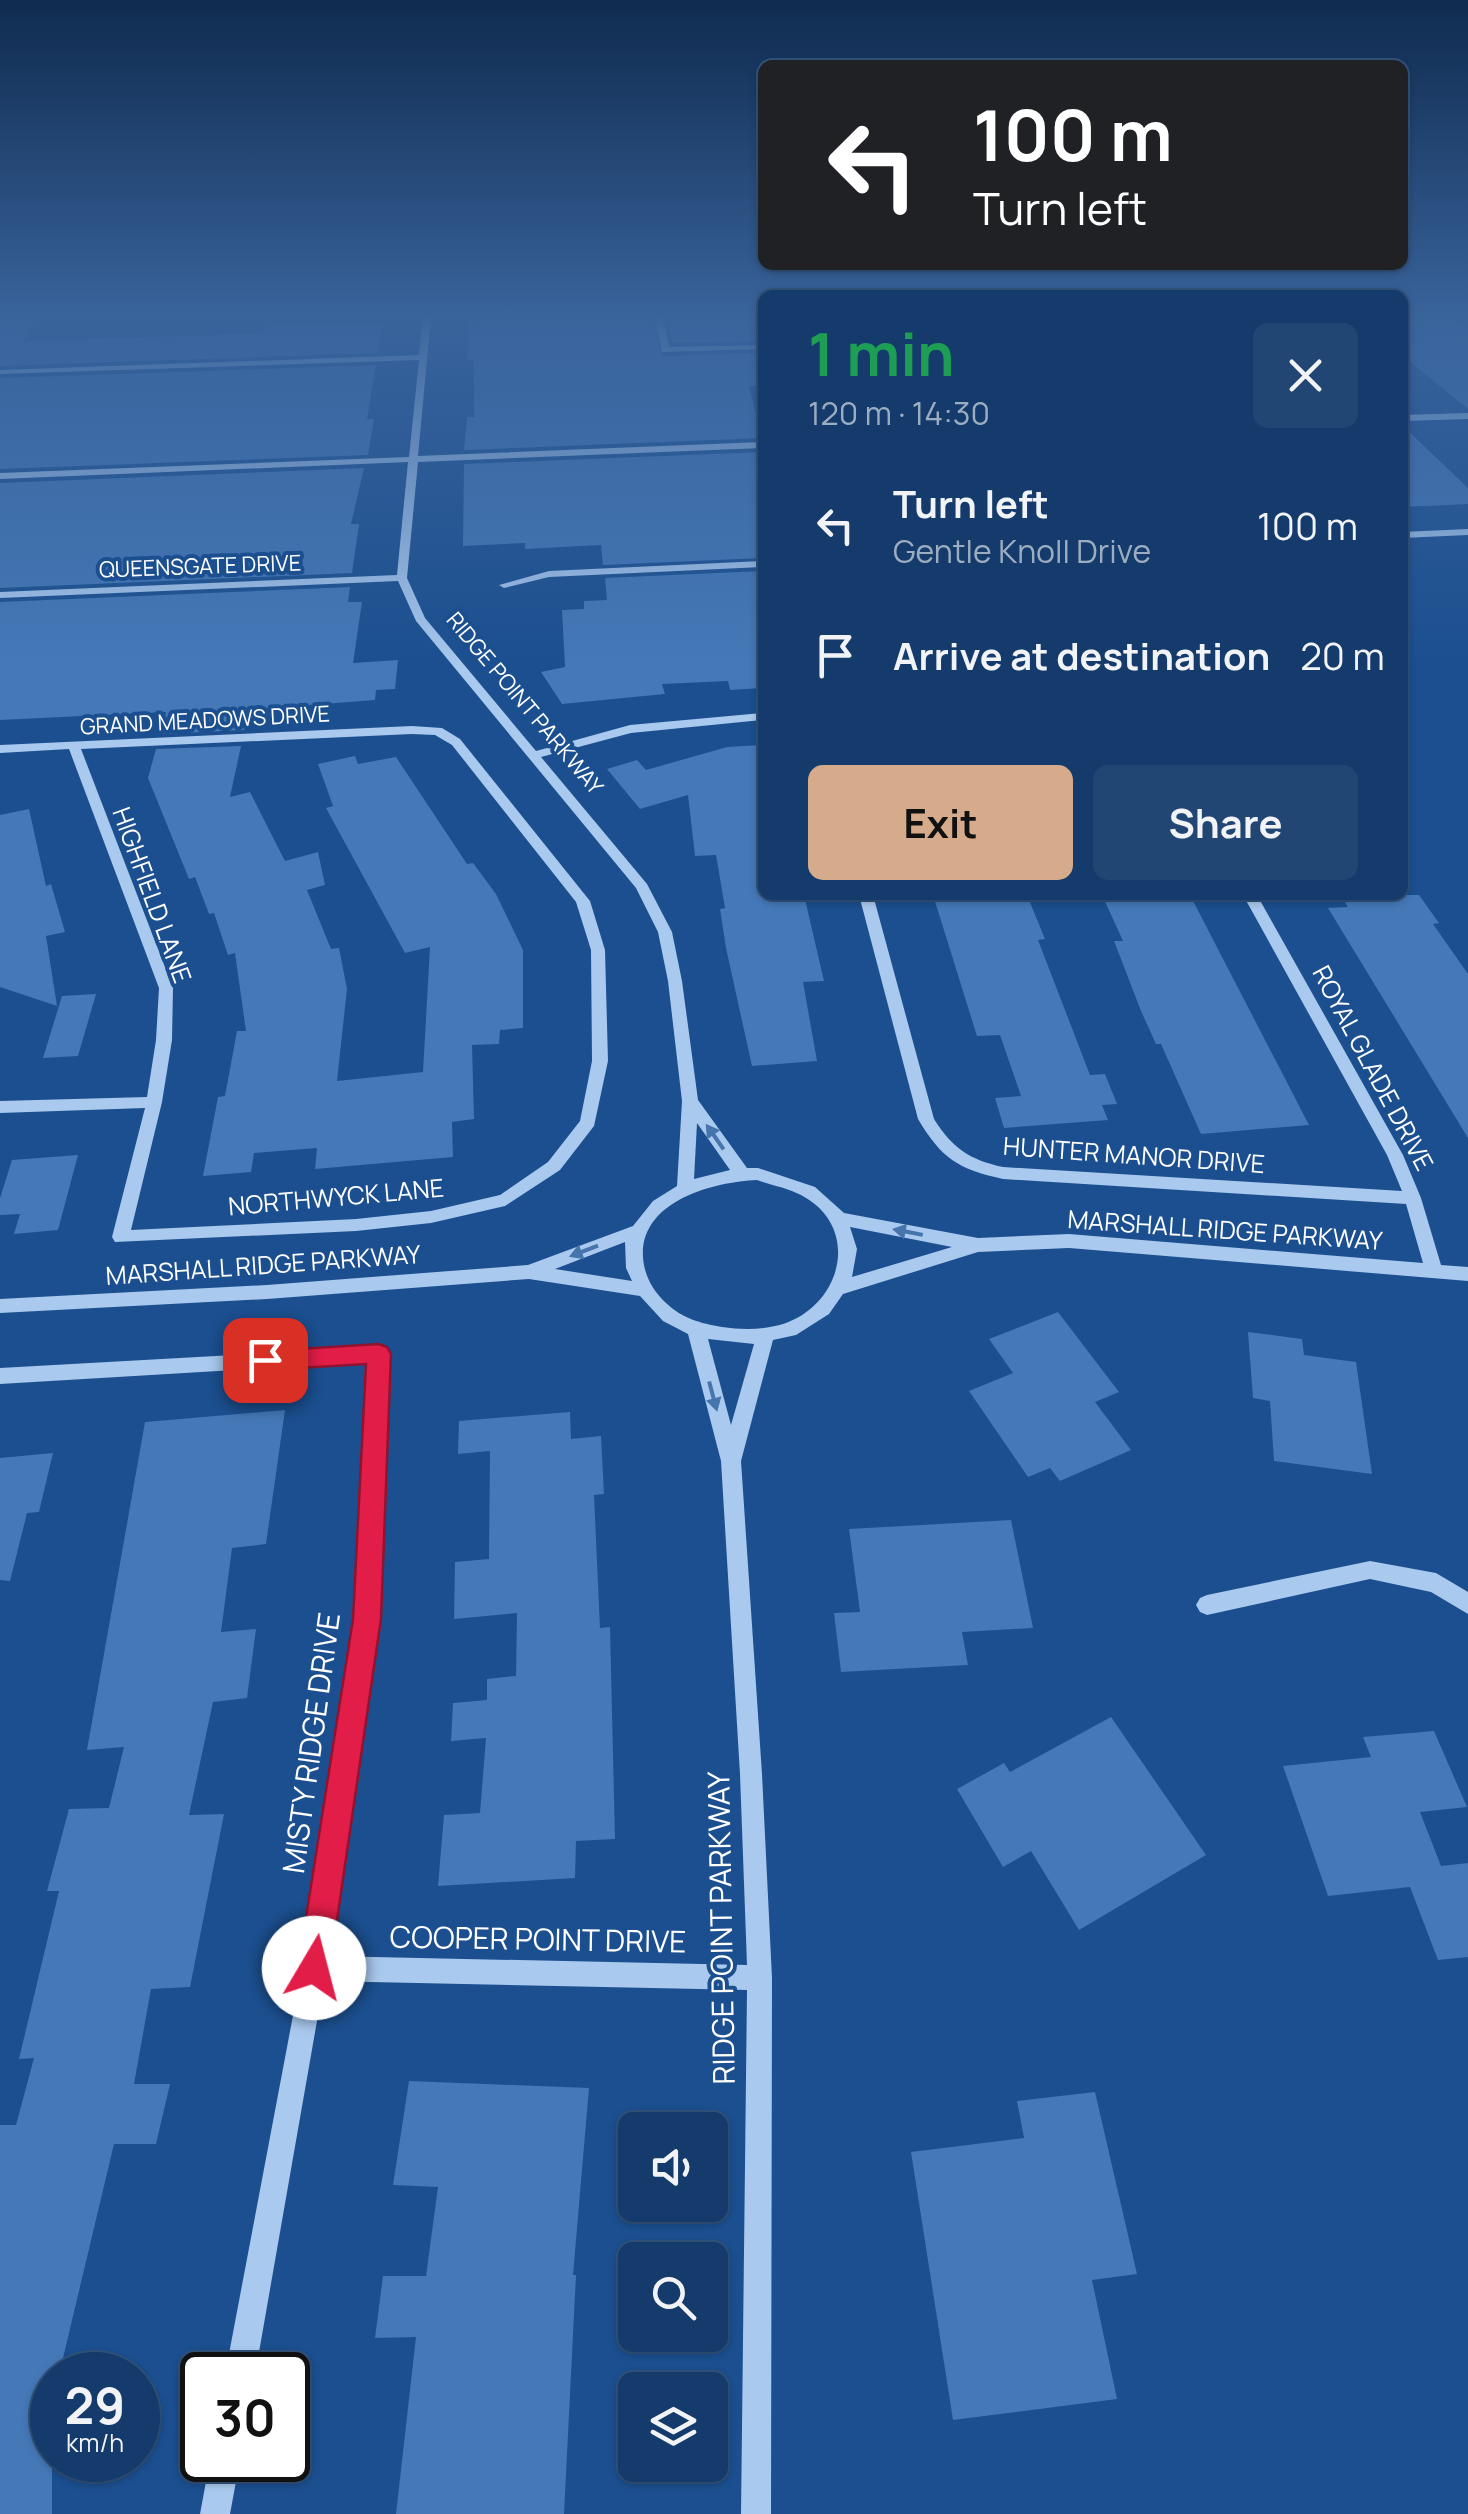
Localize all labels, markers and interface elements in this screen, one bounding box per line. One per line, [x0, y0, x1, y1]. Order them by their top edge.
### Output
text: 100 m [973, 86, 1173, 182]
icon: left [808, 100, 938, 230]
text: Turn left [973, 177, 1147, 239]
text: 1 min [808, 312, 955, 394]
button: close [1253, 323, 1358, 428]
text: 120 m · 14:30 [808, 391, 990, 435]
text: Turn left [893, 477, 1049, 529]
icon: left [808, 498, 863, 553]
text: 100 m [1257, 499, 1358, 551]
text: Gentle Knoll Drive [893, 529, 1151, 573]
street label: QUEENSGATE DRIVE [98, 547, 302, 585]
street label: RIDGE POINT PARKWAY [440, 605, 611, 801]
icon: arrive [808, 628, 863, 683]
text: Arrive at destination [893, 629, 1270, 681]
text: 20 m [1300, 629, 1385, 681]
street label: GRAND MEADOWS DRIVE [79, 698, 331, 742]
button: Exit [808, 765, 1073, 880]
button: Share [1093, 765, 1358, 880]
street label: HIGHFIELD LANE [104, 802, 201, 988]
street label: ROYAL GLADE DRIVE [1305, 959, 1442, 1176]
one-way arrow [706, 1124, 726, 1151]
street label: HUNTER MANOR DRIVE [1002, 1128, 1266, 1181]
street label: NORTHWYCK LANE [227, 1170, 445, 1223]
street label: MARSHALL RIDGE PARKWAY [1066, 1201, 1384, 1258]
one-way arrow [892, 1223, 923, 1239]
street label: MARSHALL RIDGE PARKWAY [104, 1236, 422, 1293]
one-way arrow [569, 1244, 599, 1259]
pin [223, 1318, 308, 1403]
icon: arrive [238, 1333, 293, 1388]
one-way arrow [706, 1381, 722, 1412]
street label: MISTY RIDGE DRIVE [272, 1610, 349, 1876]
street label: RIDGE POINT PARKWAY [697, 1771, 744, 2085]
street label: COOPER POINT DRIVE [389, 1915, 687, 1962]
position arrow [262, 1916, 366, 2020]
map controls [618, 2112, 728, 2482]
button: sound [618, 2112, 728, 2222]
button: search [618, 2242, 728, 2352]
speed limit sign: 30 [180, 2352, 310, 2482]
text: 29 [65, 2371, 125, 2439]
button: layers [618, 2372, 728, 2482]
text: km/h [66, 2425, 124, 2460]

